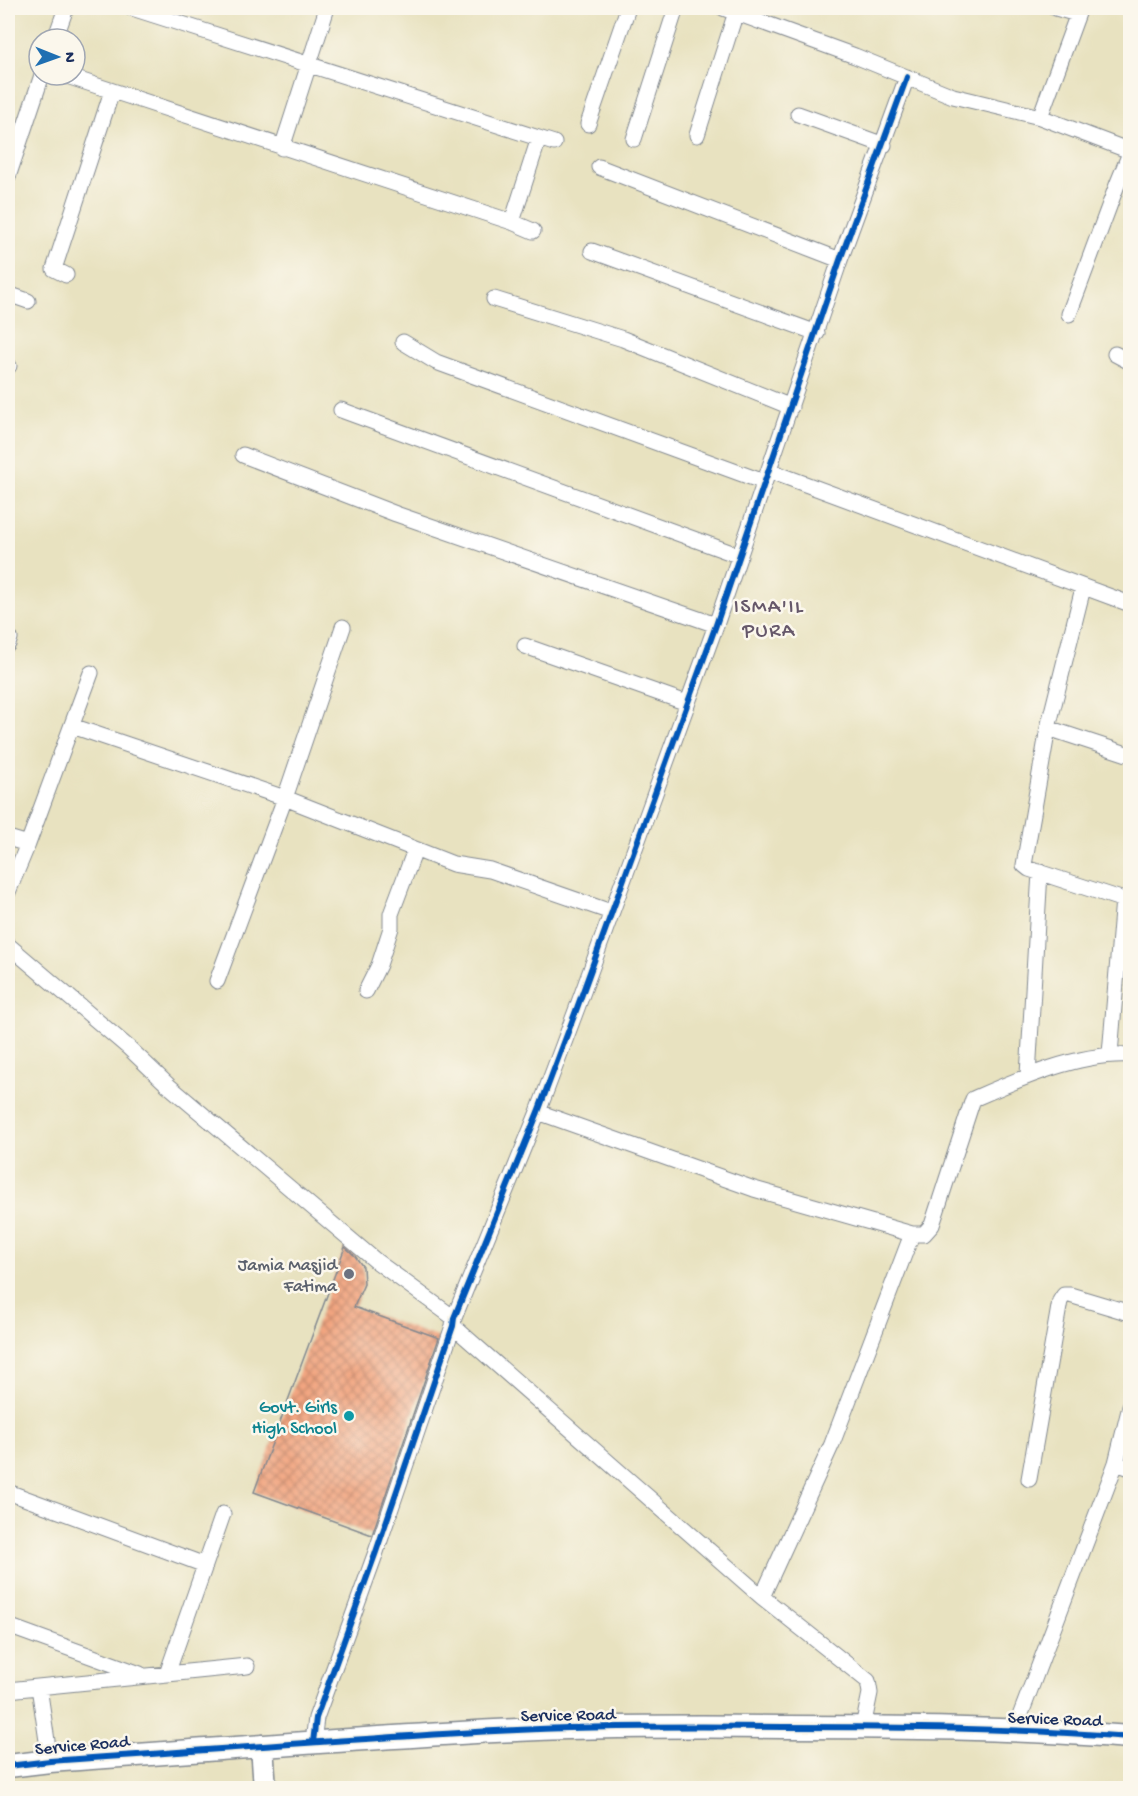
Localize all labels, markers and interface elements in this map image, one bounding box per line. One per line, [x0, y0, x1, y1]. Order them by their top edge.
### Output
north arrow [27, 27, 87, 87]
text: N [59, 52, 78, 63]
district label: ISMA'IL PURA [734, 596, 804, 645]
place label: Jamia Masjid Fatima [238, 1256, 338, 1298]
marker: Jamia Masjid Fatima [342, 1267, 356, 1281]
place label: Govt. Girls High School [252, 1398, 338, 1440]
marker: Govt. Girls High School [342, 1409, 356, 1423]
street label: Service Road [520, 1705, 617, 1728]
street label: Service Road [1007, 1708, 1104, 1733]
street label: Service Road [34, 1732, 132, 1761]

